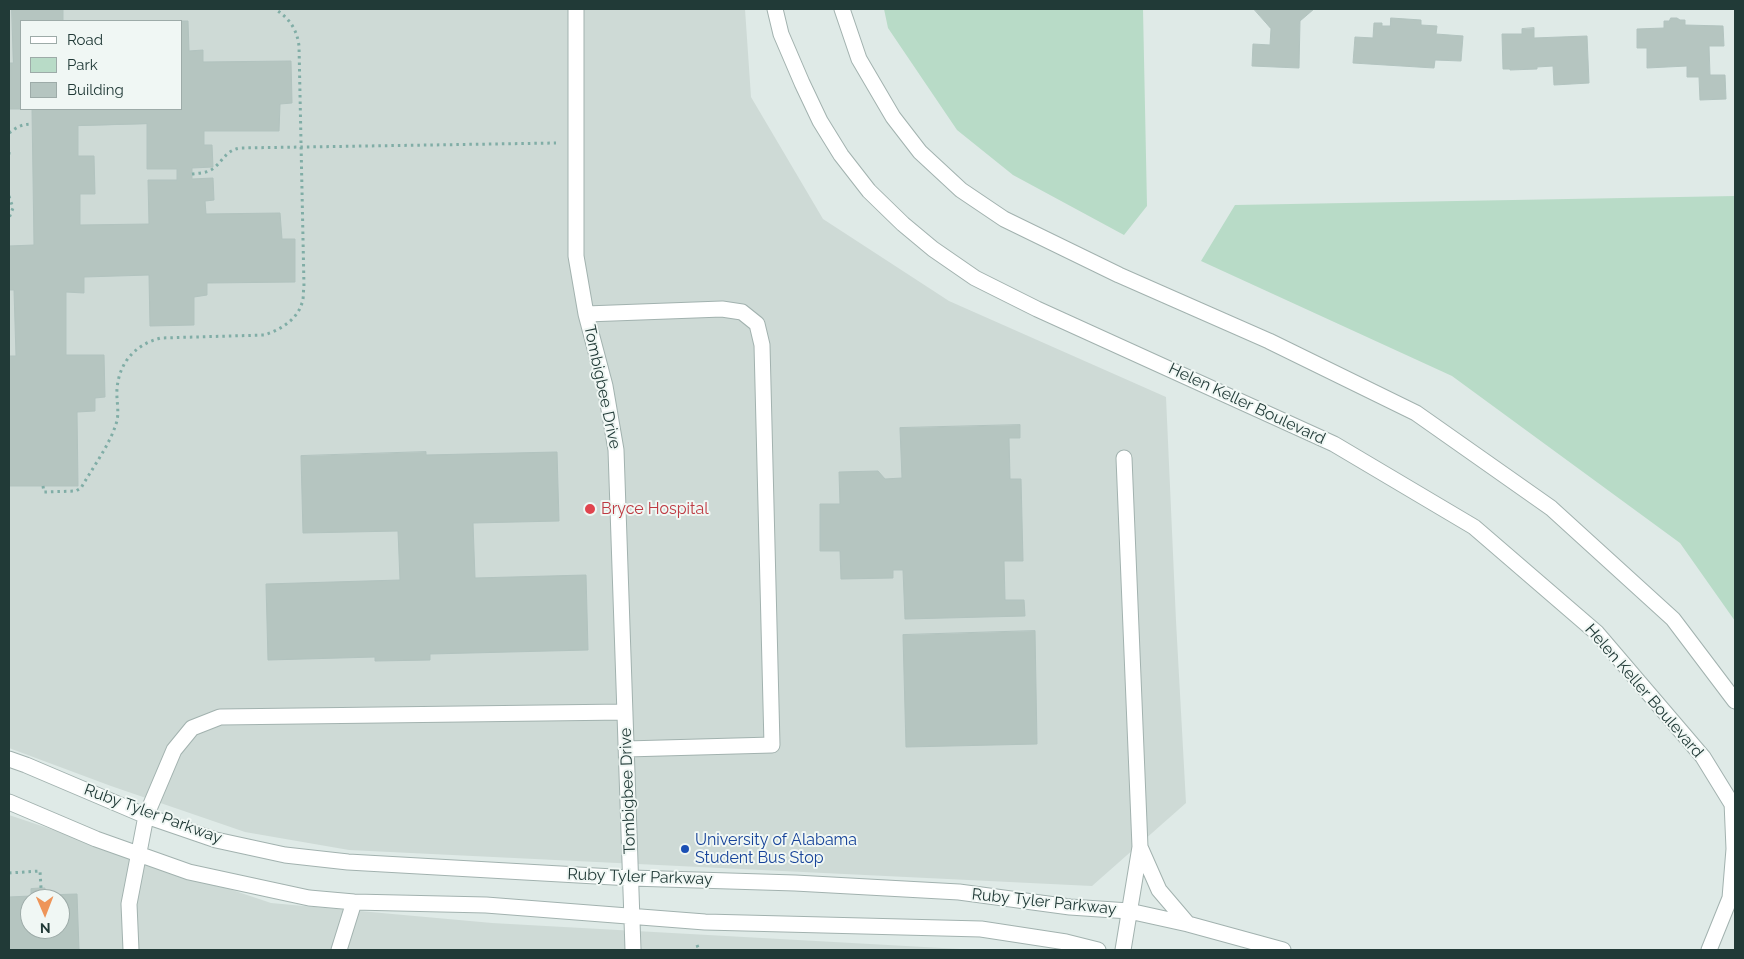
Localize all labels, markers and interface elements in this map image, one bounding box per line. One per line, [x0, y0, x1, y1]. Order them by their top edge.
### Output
legend [20, 20, 182, 110]
text: Road [67, 31, 103, 49]
text: Park [67, 56, 98, 74]
text: Building [67, 81, 124, 99]
street label: Tombigbee Drive [579, 323, 625, 451]
street label: Helen Keller Boulevard [1166, 359, 1328, 449]
place label: Bryce Hospital [601, 499, 709, 519]
marker: Bryce Hospital [583, 502, 597, 516]
street label: Helen Keller Boulevard [1581, 620, 1707, 762]
street label: Tombigbee Drive [616, 728, 640, 854]
street label: Ruby Tyler Parkway [81, 780, 225, 848]
place label: University of Alabama Student Bus Stop [695, 830, 857, 868]
marker: University of Alabama Student Bus Stop [679, 843, 691, 855]
street label: Ruby Tyler Parkway [567, 865, 713, 889]
street label: Ruby Tyler Parkway [971, 885, 1117, 919]
north arrow [20, 889, 70, 939]
text: N [40, 920, 51, 936]

